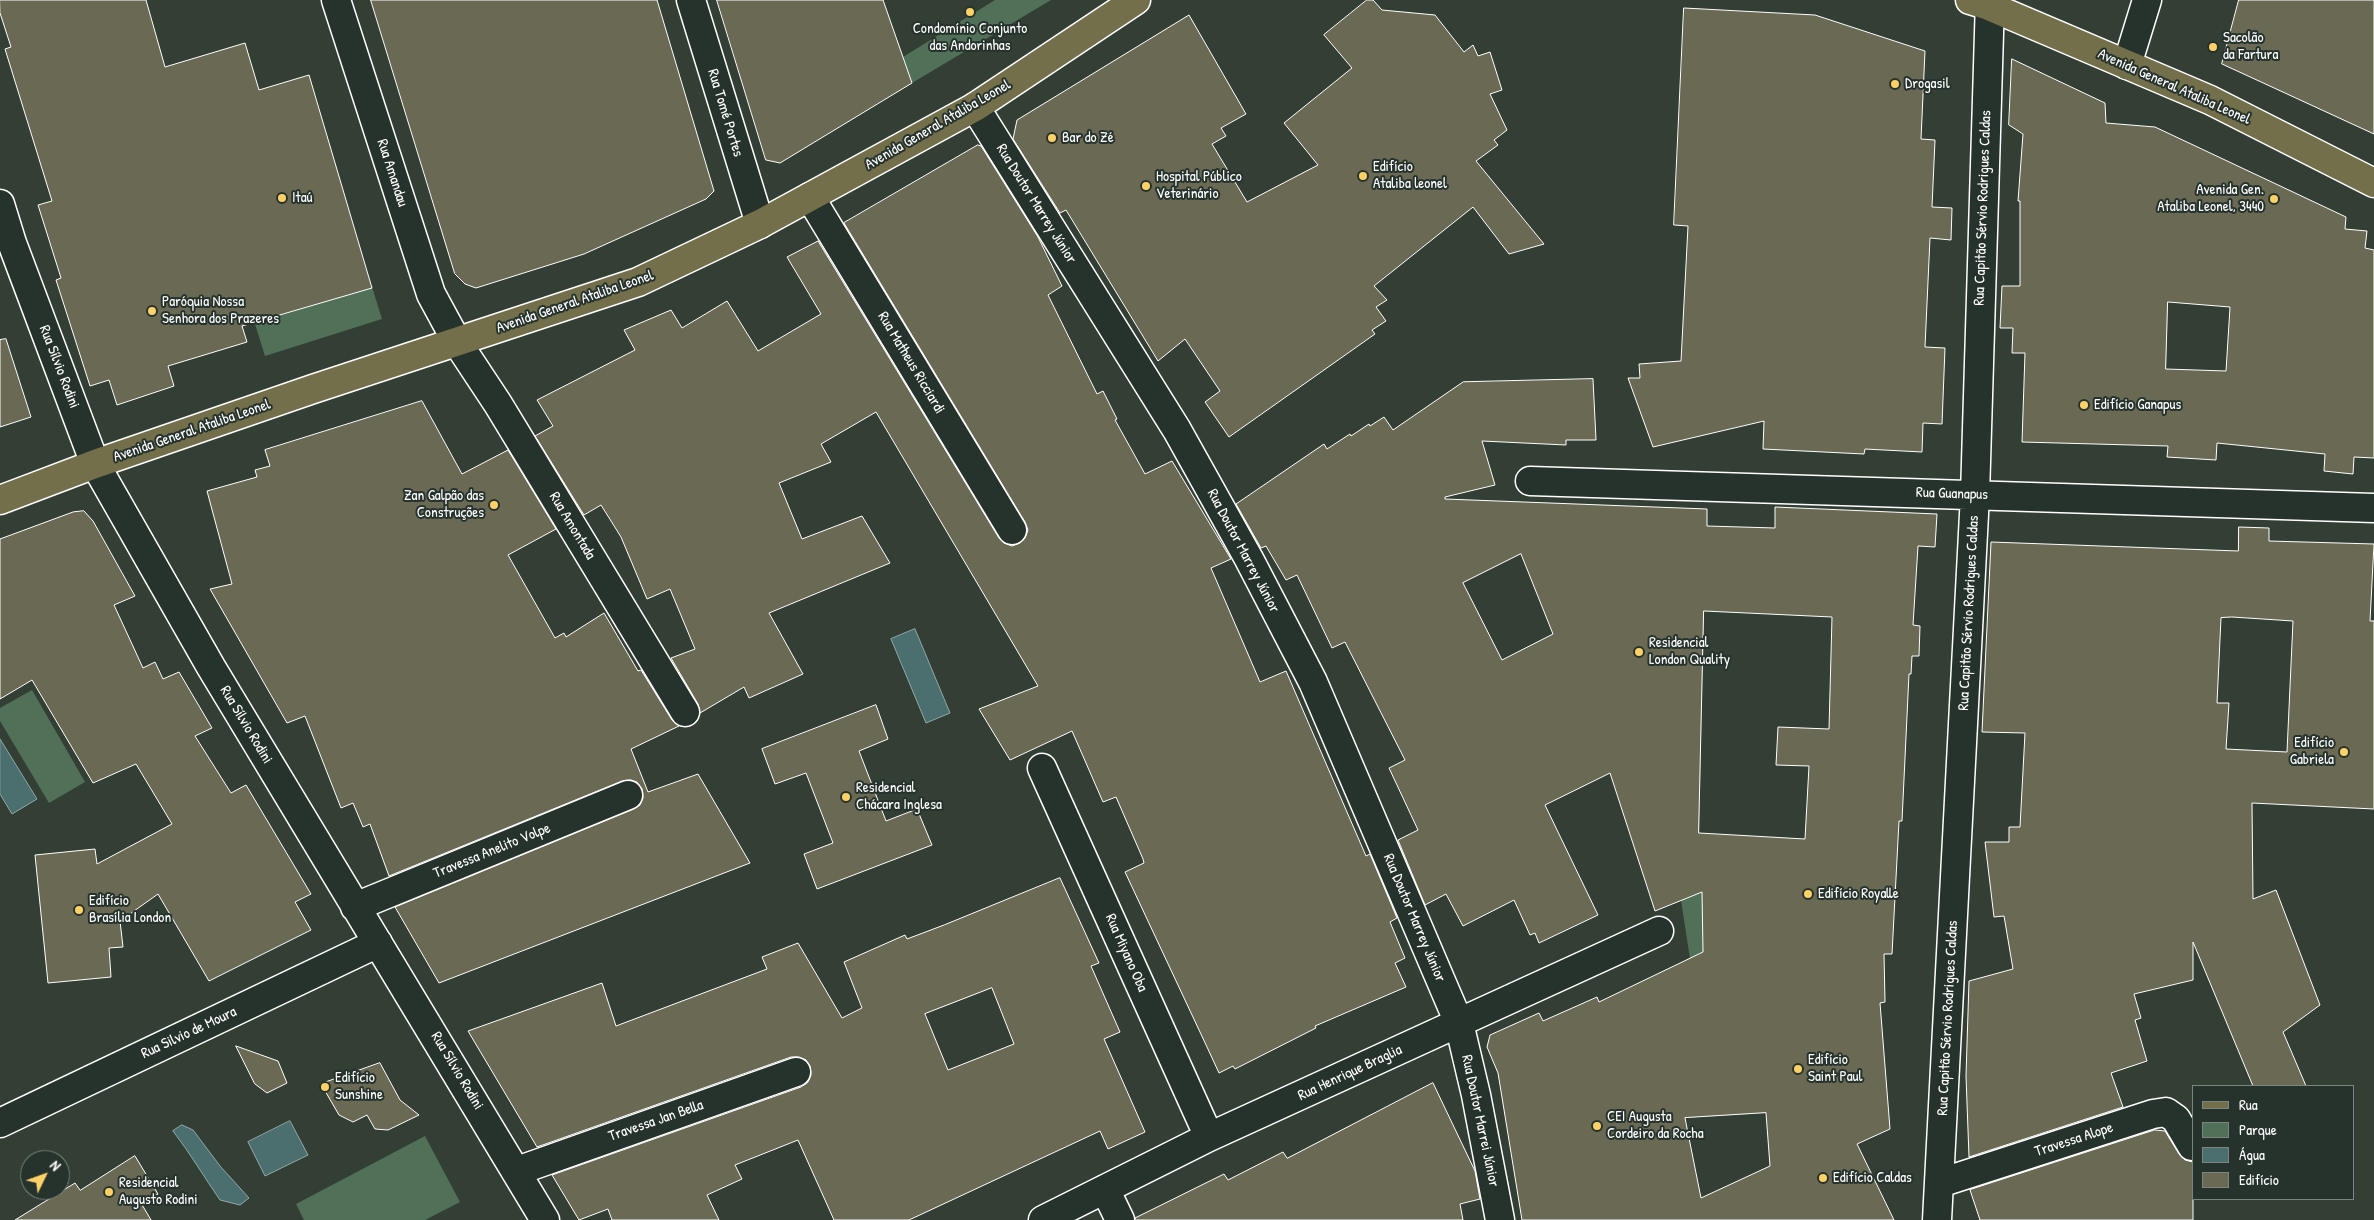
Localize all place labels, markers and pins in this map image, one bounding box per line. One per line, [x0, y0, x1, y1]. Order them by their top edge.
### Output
marker: Condomínio Conjunto das Andorinhas [964, 6, 976, 18]
place label: Condomínio Conjunto das Andorinhas [913, 20, 1027, 55]
place label: Sacolão da Fartura [2223, 29, 2278, 64]
marker: Sacolão da Fartura [2207, 41, 2219, 53]
place label: Drogasil [1905, 75, 1950, 93]
marker: Drogasil [1889, 78, 1901, 90]
place label: Bar do Zé [1062, 129, 1114, 147]
marker: Bar do Zé [1046, 132, 1058, 144]
place label: Edifício Ataliba leonel [1373, 158, 1447, 193]
place label: Hospital Público Veterinário [1156, 168, 1242, 203]
marker: Edifício Ataliba leonel [1357, 170, 1369, 182]
marker: Hospital Público Veterinário [1140, 180, 1152, 192]
place label: Avenida Gen. Ataliba Leonel, 3440 [2157, 181, 2264, 216]
place label: Itaú [292, 189, 313, 207]
marker: Itaú [276, 192, 288, 204]
marker: Avenida Gen. Ataliba Leonel, 3440 [2268, 193, 2280, 205]
place label: Paróquia Nossa Senhora dos Prazeres [162, 293, 279, 328]
marker: Paróquia Nossa Senhora dos Prazeres [146, 305, 158, 317]
place label: Edifício Ganapus [2094, 396, 2181, 414]
marker: Edifício Ganapus [2078, 399, 2090, 411]
place label: Zan Galpão das Construções [404, 487, 484, 522]
marker: Zan Galpão das Construções [488, 499, 500, 511]
place label: Residencial London Quality [1649, 634, 1730, 669]
marker: Residencial London Quality [1633, 646, 1645, 658]
place label: Edifício Gabriela [2290, 734, 2334, 769]
marker: Edifício Gabriela [2338, 746, 2350, 758]
place label: Residencial Chácara Inglesa [856, 779, 942, 814]
marker: Residencial Chácara Inglesa [840, 791, 852, 803]
place label: Edifício Royalle [1818, 885, 1899, 903]
marker: Edifício Royalle [1802, 888, 1814, 900]
place label: Edifício Brasília London [89, 892, 171, 927]
marker: Edifício Brasília London [73, 904, 85, 916]
place label: Edifício Saint Paul [1808, 1051, 1863, 1086]
marker: Edifício Saint Paul [1792, 1063, 1804, 1075]
place label: Edifício Sunshine [335, 1069, 383, 1104]
marker: Edifício Sunshine [319, 1081, 331, 1093]
place label: CEI Augusta Cordeiro da Rocha [1607, 1108, 1704, 1143]
marker: CEI Augusta Cordeiro da Rocha [1591, 1120, 1603, 1132]
place label: Edifício Caldas [1833, 1169, 1912, 1187]
marker: Edifício Caldas [1817, 1172, 1829, 1184]
place label: Residencial Augusto Rodini [119, 1174, 198, 1209]
marker: Residencial Augusto Rodini [103, 1186, 115, 1198]

